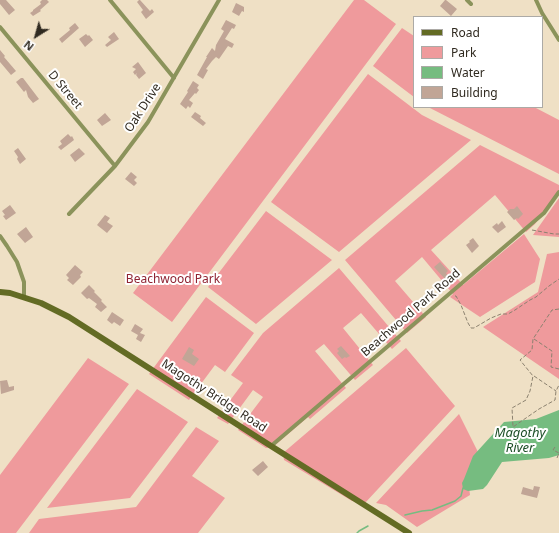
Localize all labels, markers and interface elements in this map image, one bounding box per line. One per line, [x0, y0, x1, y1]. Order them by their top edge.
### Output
north arrow [16, 16, 56, 56]
legend [413, 16, 543, 108]
text: Road [451, 24, 480, 41]
text: N [20, 37, 37, 55]
text: Park [451, 44, 476, 61]
text: Water [451, 64, 485, 81]
street label: D Street [45, 68, 85, 112]
street label: Oak Drive [122, 81, 164, 135]
text: Building [451, 84, 498, 101]
street label: Beachwood Park Road [359, 266, 463, 360]
park label: Beachwood Park [126, 273, 220, 287]
street label: Magothy Bridge Road [159, 357, 269, 435]
water label: Magothy River [494, 425, 546, 456]

